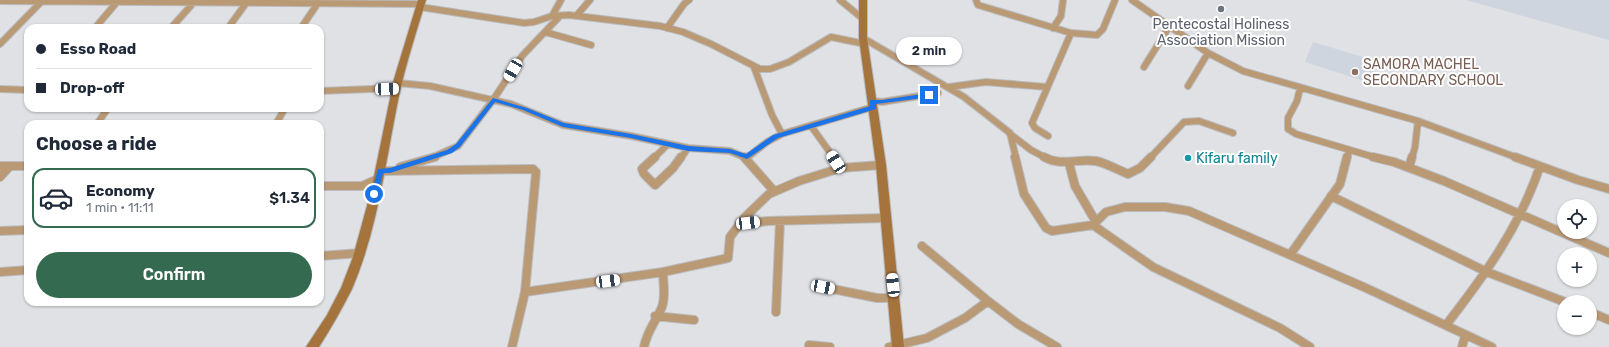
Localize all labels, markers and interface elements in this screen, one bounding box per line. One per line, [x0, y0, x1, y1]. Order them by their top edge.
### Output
marker: Pentecostal Holiness Association Mission [1216, 4, 1226, 14]
place label: Pentecostal Holiness Association Mission [1153, 16, 1289, 49]
callout: 2 min [896, 37, 962, 65]
text: Esso Road [60, 40, 136, 58]
text: 2 min [912, 43, 946, 58]
place label: SAMORA MACHEL SECONDARY SCHOOL [1363, 56, 1503, 89]
car [502, 57, 524, 83]
marker: SAMORA MACHEL SECONDARY SCHOOL [1350, 67, 1360, 77]
text: Drop-off [60, 79, 124, 97]
car [375, 83, 399, 95]
route end [920, 86, 938, 104]
text: Choose a ride [36, 133, 157, 155]
car [824, 149, 848, 175]
place label: Kifaru family [1196, 150, 1278, 167]
marker: Kifaru family [1183, 153, 1193, 163]
icon: car [38, 180, 74, 216]
text: Economy [86, 182, 155, 200]
route start [365, 185, 383, 203]
text: $1.34 [269, 189, 310, 207]
map controls [1557, 199, 1597, 335]
button: locate [1557, 199, 1597, 239]
text: 1 min · 11:11 [86, 200, 154, 215]
car [735, 216, 761, 230]
button: + [1557, 247, 1597, 287]
button: Confirm [36, 252, 312, 298]
car [886, 272, 900, 298]
car [595, 274, 621, 288]
car [810, 279, 836, 295]
button: − [1557, 295, 1597, 335]

